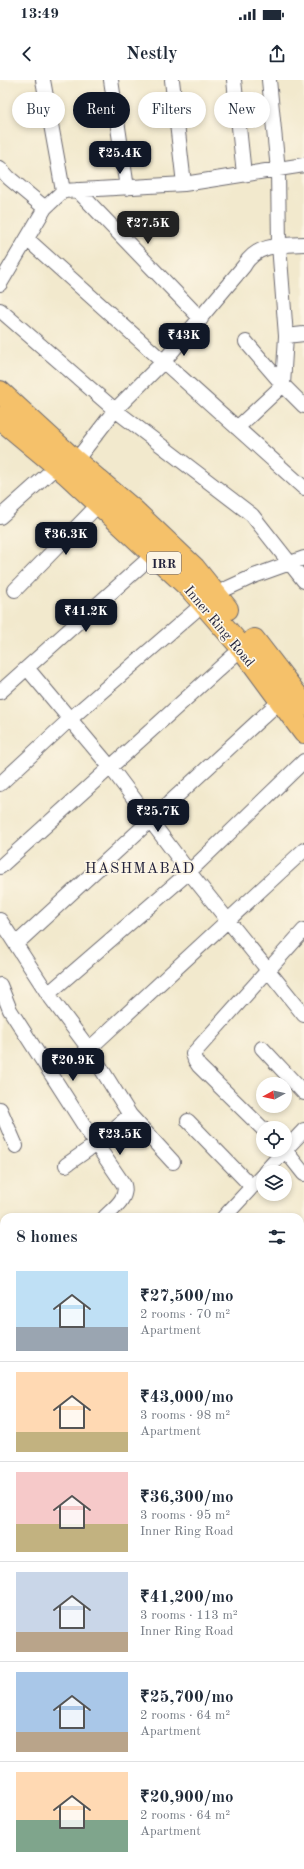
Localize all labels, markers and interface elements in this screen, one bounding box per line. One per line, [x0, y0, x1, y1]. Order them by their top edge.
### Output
text: 13:49 [20, 7, 59, 22]
icon: back [16, 43, 38, 65]
icon: share [266, 43, 288, 65]
text: Nestly [126, 45, 178, 63]
chip: Buy [12, 92, 65, 128]
chip: Rent [73, 92, 130, 128]
chip: Filters [138, 92, 206, 128]
chip: New [214, 92, 270, 128]
pin: ₹25.4K [87, 141, 153, 175]
text: ₹25.4K [98, 147, 142, 160]
pin: ₹27.5K [115, 211, 181, 245]
text: ₹27.5K [126, 217, 170, 230]
pin: ₹43K [160, 323, 208, 357]
text: ₹43K [168, 329, 200, 342]
pin: ₹36.3K [33, 522, 99, 556]
text: ₹36.3K [44, 528, 88, 541]
road number: IRR [147, 552, 181, 574]
street label: Inner Ring Road [181, 584, 257, 670]
pin: ₹41.2K [53, 599, 119, 633]
text: ₹41.2K [64, 605, 108, 618]
pin: ₹25.7K [125, 799, 191, 833]
text: ₹25.7K [136, 805, 180, 818]
district label: HASHMABAD [85, 862, 195, 877]
pin: ₹20.9K [40, 1048, 106, 1082]
text: ₹20.9K [51, 1054, 95, 1067]
north arrow [256, 1077, 292, 1113]
map controls [256, 1077, 292, 1201]
button: locate [256, 1121, 292, 1157]
pin: ₹23.5K [87, 1122, 153, 1156]
text: ₹23.5K [98, 1128, 142, 1141]
button: layers [256, 1165, 292, 1201]
icon: filters [266, 1226, 288, 1248]
text: 8 homes [16, 1229, 78, 1246]
icon: home [48, 1287, 96, 1335]
text: ₹27,500/mo [140, 1288, 234, 1305]
text: 2 rooms · 70 m² [140, 1308, 230, 1321]
text: Apartment [140, 1324, 201, 1337]
icon: home [48, 1388, 96, 1436]
text: ₹43,000/mo [140, 1389, 234, 1406]
text: 3 rooms · 98 m² [140, 1409, 230, 1422]
text: Apartment [140, 1425, 201, 1438]
icon: home [48, 1488, 96, 1536]
text: ₹36,300/mo [140, 1489, 234, 1506]
text: 3 rooms · 95 m² [140, 1509, 230, 1522]
text: Inner Ring Road [140, 1525, 234, 1538]
icon: home [48, 1588, 96, 1636]
text: ₹41,200/mo [140, 1589, 234, 1606]
text: 3 rooms · 113 m² [140, 1609, 238, 1622]
text: Inner Ring Road [140, 1625, 234, 1638]
icon: home [48, 1688, 96, 1736]
text: ₹25,700/mo [140, 1689, 234, 1706]
text: 2 rooms · 64 m² [140, 1709, 230, 1722]
text: Apartment [140, 1725, 201, 1738]
icon: home [48, 1788, 96, 1836]
text: ₹20,900/mo [140, 1789, 234, 1806]
text: 2 rooms · 64 m² [140, 1809, 230, 1822]
text: Apartment [140, 1825, 201, 1838]

